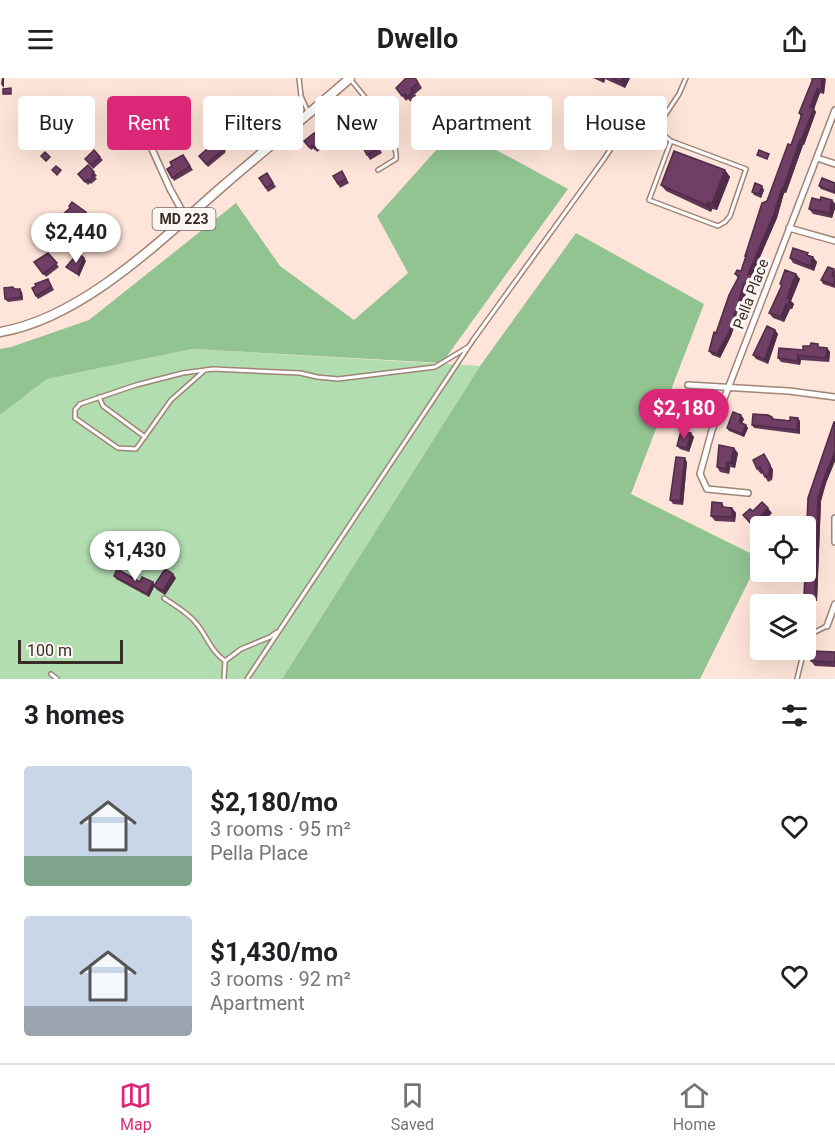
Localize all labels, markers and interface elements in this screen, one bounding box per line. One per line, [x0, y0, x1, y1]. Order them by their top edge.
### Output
icon: menu [24, 23, 57, 56]
text: Dwello [377, 23, 458, 55]
icon: share [778, 23, 811, 56]
chip: Buy [18, 96, 95, 150]
chip: Rent [107, 96, 191, 150]
chip: Filters [203, 96, 303, 150]
chip: New [315, 96, 399, 150]
chip: Apartment [411, 96, 552, 150]
chip: House [564, 96, 667, 150]
road number: MD 223 [152, 208, 216, 230]
pin: $2,440 [27, 213, 125, 264]
text: $2,440 [45, 220, 107, 244]
street label: Pella Place [729, 256, 773, 332]
pin: $2,180 [635, 389, 733, 440]
text: $2,180 [653, 396, 715, 420]
map controls [750, 516, 816, 660]
button: locate [750, 516, 816, 582]
pin: $1,430 [86, 531, 184, 582]
text: $1,430 [104, 538, 166, 562]
button: layers [750, 594, 816, 660]
scale bar [18, 637, 123, 664]
text: 100 m [27, 641, 72, 660]
icon: filters [778, 699, 811, 732]
text: 3 homes [24, 700, 125, 730]
text: $2,180/mo [210, 787, 338, 817]
icon: home [72, 790, 144, 862]
icon: heart [778, 810, 811, 843]
text: 3 rooms · 95 m² [210, 817, 351, 841]
text: Pella Place [210, 841, 308, 865]
text: $1,430/mo [210, 937, 338, 967]
icon: home [72, 940, 144, 1012]
icon: heart [778, 960, 811, 993]
text: 3 rooms · 92 m² [210, 967, 351, 991]
text: Apartment [210, 991, 305, 1015]
tab: Map [119, 1079, 152, 1134]
tab: Saved [391, 1079, 434, 1134]
tab: Home [673, 1079, 716, 1134]

